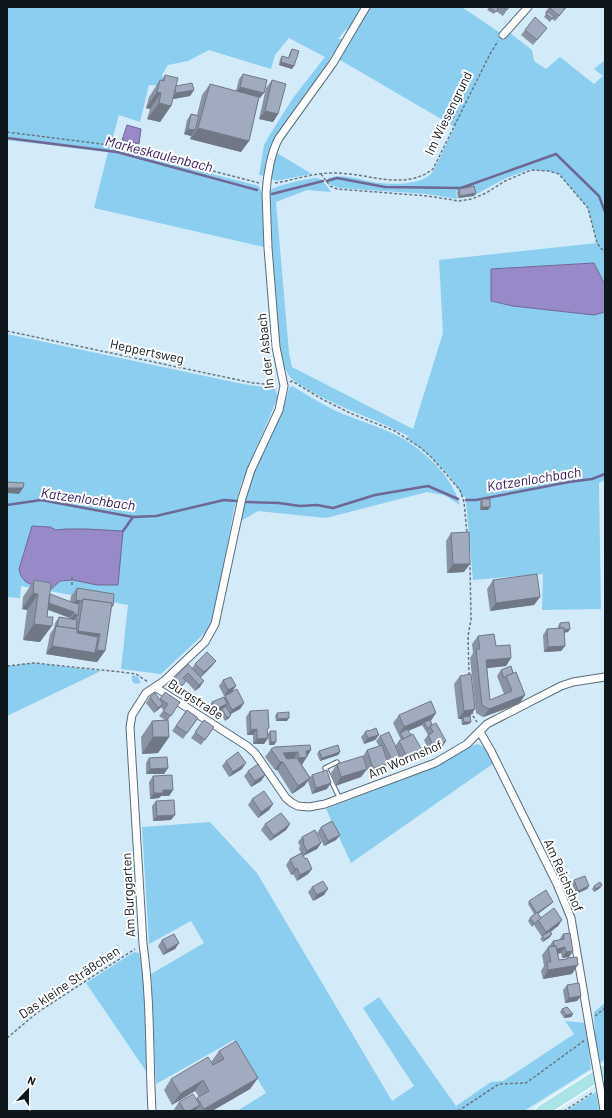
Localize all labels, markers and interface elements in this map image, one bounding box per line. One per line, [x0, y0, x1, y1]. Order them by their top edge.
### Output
street label: Im Wiesengrund [421, 69, 475, 157]
water label: Markeskaulenbach [104, 132, 215, 175]
street label: In der Asbach [253, 312, 277, 390]
street label: Heppertsweg [109, 335, 185, 367]
water label: Katzenlochbach [486, 463, 582, 494]
water label: Katzenlochbach [40, 483, 136, 514]
street label: Burgstraße [165, 675, 227, 723]
street label: Am Wormshof [365, 736, 445, 782]
street label: Am Reichshof [541, 836, 587, 914]
street label: Am Burggarten [118, 852, 138, 938]
street label: Das kleine Sträßchen [16, 942, 122, 1022]
north arrow [8, 1070, 48, 1110]
text: N [26, 1073, 38, 1088]

